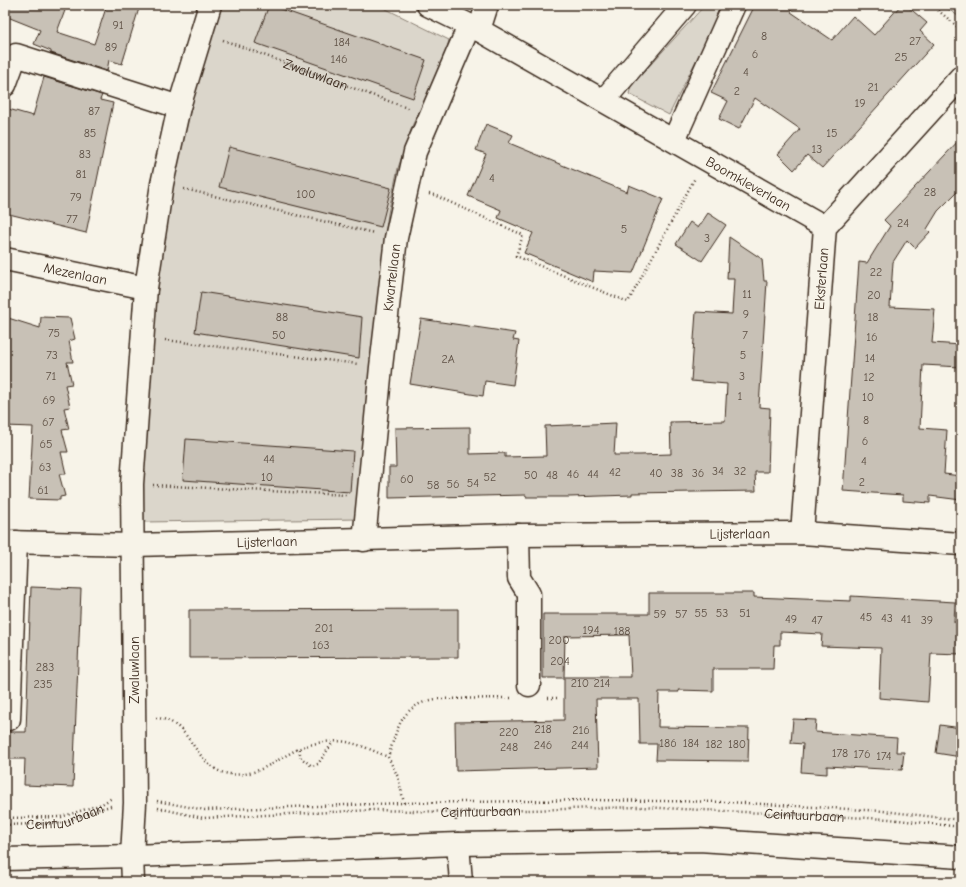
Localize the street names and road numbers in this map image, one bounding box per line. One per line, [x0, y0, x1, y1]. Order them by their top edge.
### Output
street label: Zwaluwlaan [281, 55, 350, 94]
street label: Boomkleverlaan [703, 152, 794, 214]
street label: Kwartellaan [379, 243, 404, 312]
street label: Eksterlaan [810, 247, 832, 311]
street label: Mezenlaan [42, 259, 109, 288]
street label: Lijsterlaan [709, 525, 770, 542]
street label: Lijsterlaan [236, 532, 298, 551]
street label: Zwaluwlaan [126, 636, 143, 704]
street label: Ceintuurbaan [26, 800, 105, 833]
street label: Ceintuurbaan [440, 802, 521, 821]
street label: Ceintuurbaan [764, 805, 845, 825]

